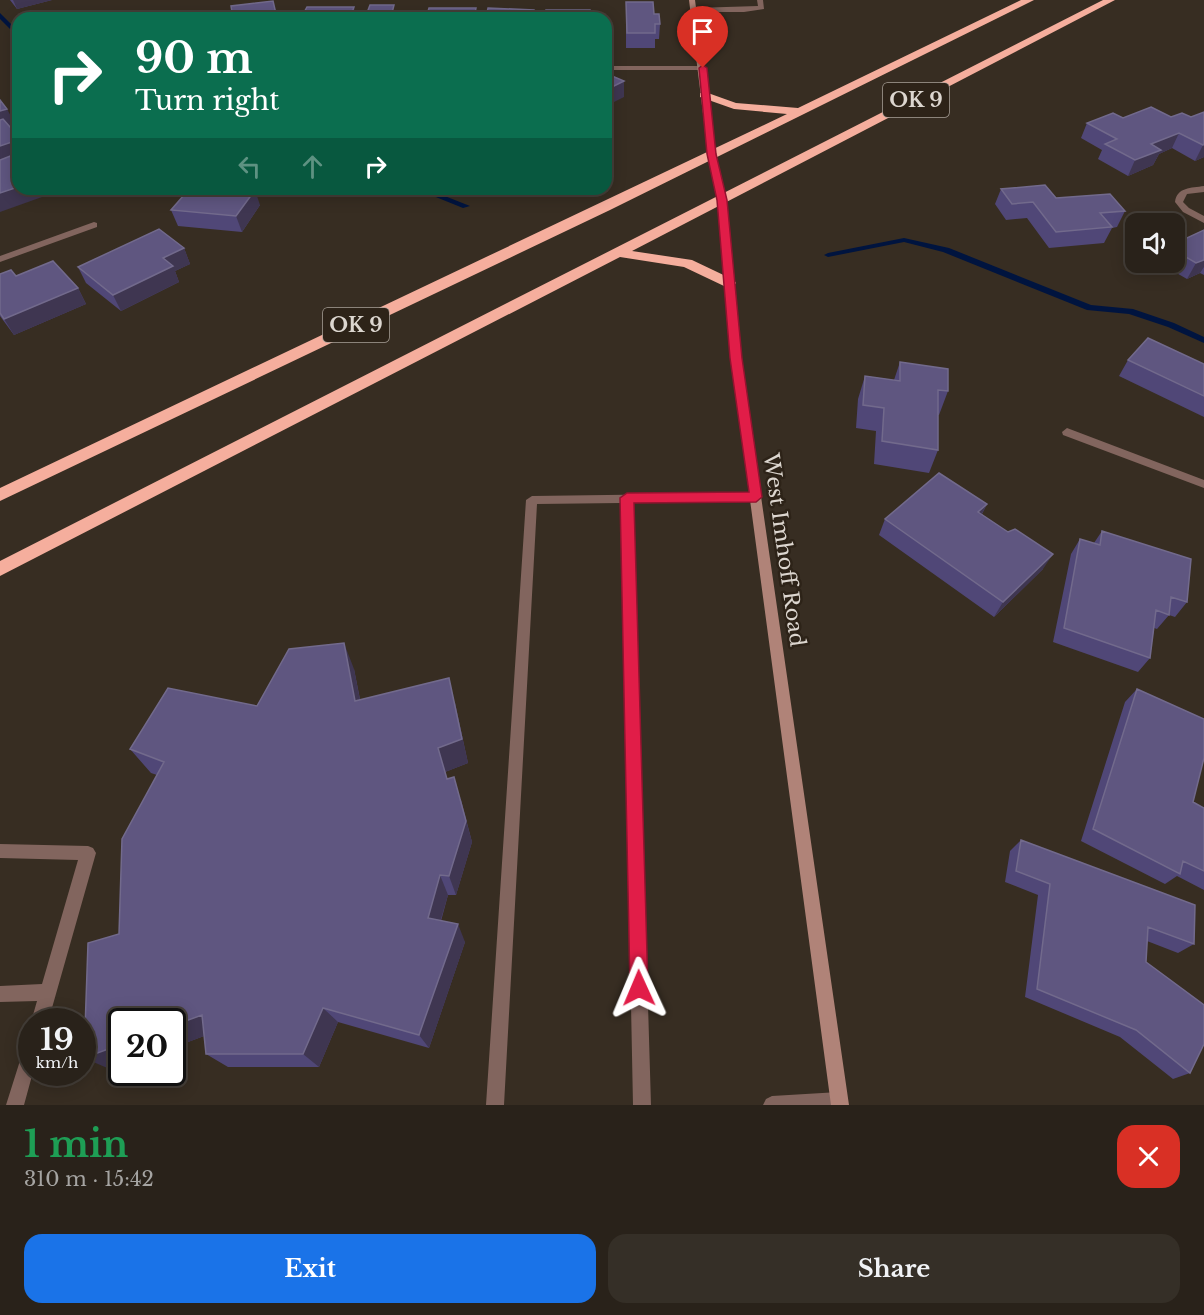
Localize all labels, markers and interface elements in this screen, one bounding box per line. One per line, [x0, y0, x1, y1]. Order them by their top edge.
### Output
pin [677, 6, 728, 68]
icon: arrive [686, 15, 719, 48]
text: 90 m [135, 32, 253, 84]
icon: right [36, 36, 114, 114]
road number: OK 9 [883, 83, 949, 117]
text: Turn right [135, 84, 279, 117]
icon: left [233, 150, 266, 183]
icon: ahead [296, 150, 329, 183]
icon: right [359, 150, 392, 183]
map controls [1125, 213, 1185, 273]
button: sound [1125, 213, 1185, 273]
road number: OK 9 [323, 308, 389, 342]
street label: West Imhoff Road [757, 451, 810, 648]
position arrow [607, 956, 671, 1020]
speed limit sign: 20 [108, 1008, 186, 1086]
text: 19 [40, 1021, 74, 1058]
text: km/h [36, 1053, 78, 1072]
text: 1 min [24, 1122, 128, 1167]
button: close [1117, 1125, 1180, 1188]
text: 310 m · 15:42 [24, 1167, 154, 1191]
button: Exit [24, 1234, 596, 1303]
button: Share [608, 1234, 1180, 1303]

